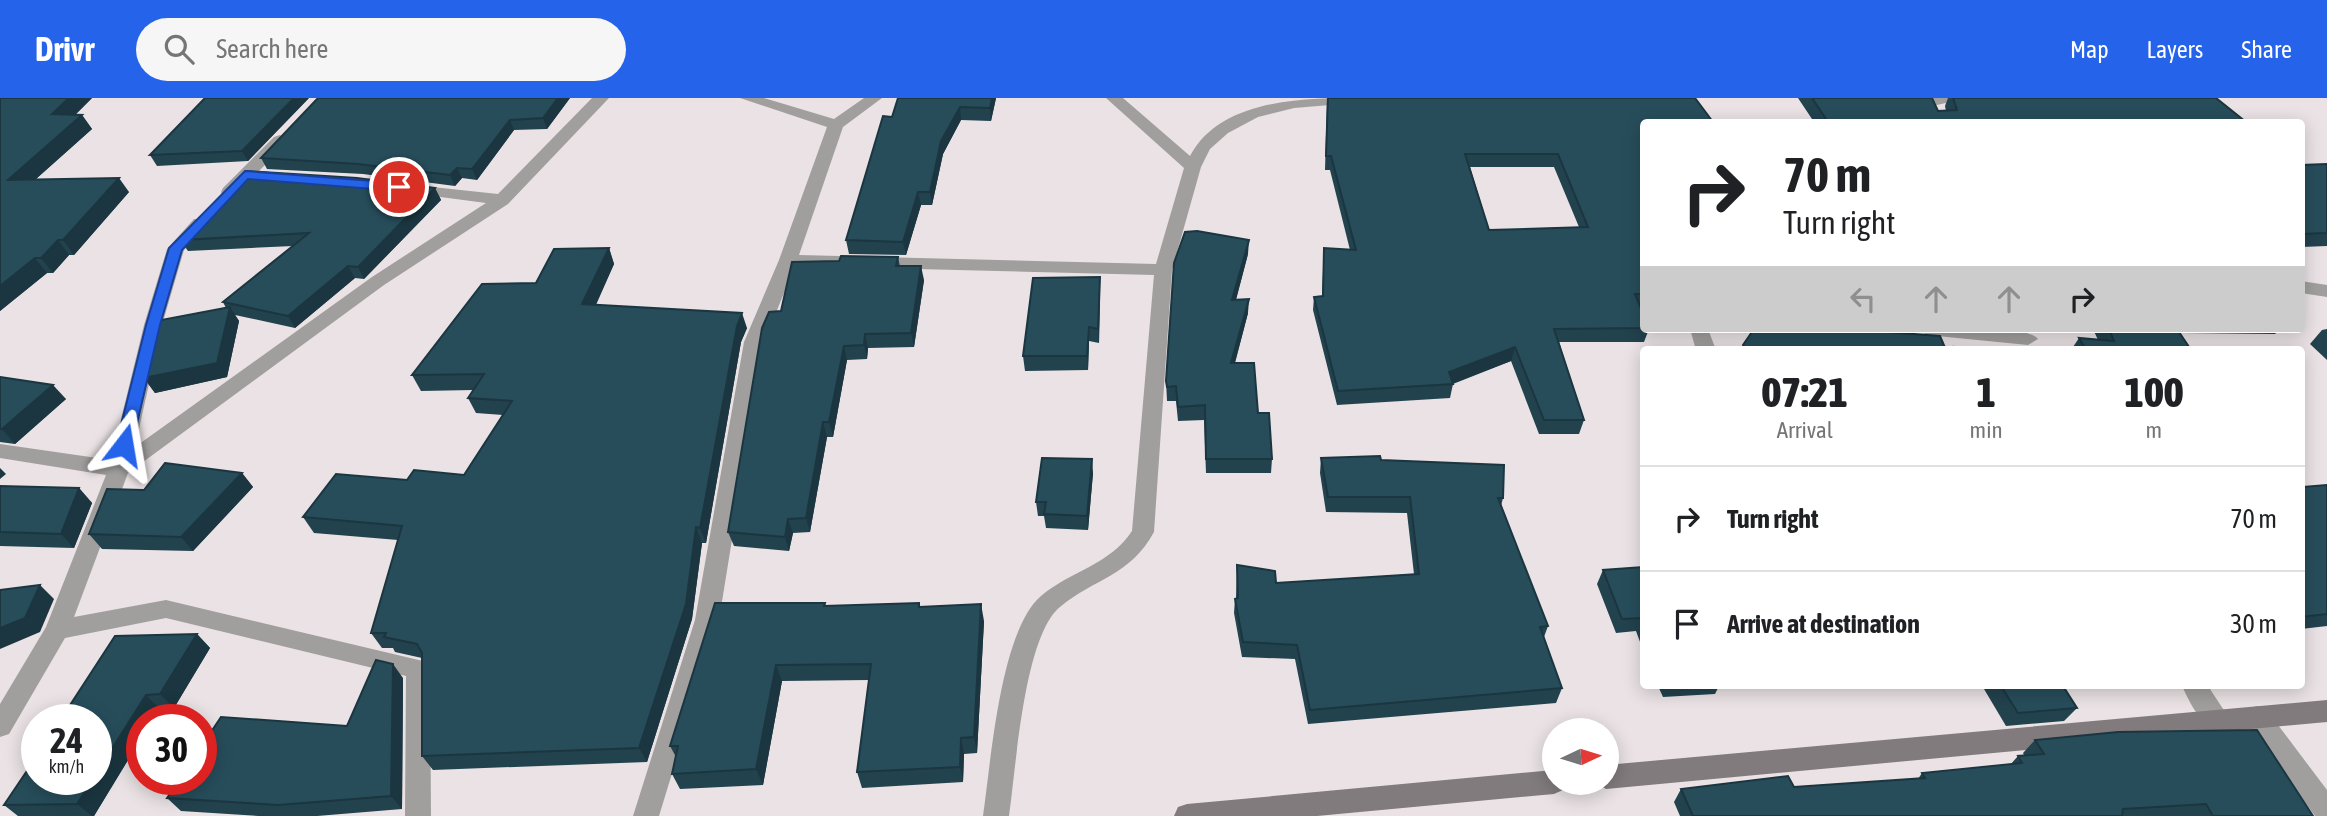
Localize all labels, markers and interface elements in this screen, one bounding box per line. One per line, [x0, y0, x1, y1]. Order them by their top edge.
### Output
search box [136, 18, 626, 81]
text: Drivr [35, 30, 94, 68]
icon: search [160, 30, 198, 68]
text: Search here [216, 34, 328, 64]
text: Map [2070, 36, 2109, 63]
text: Layers [2147, 36, 2203, 63]
text: Share [2241, 36, 2292, 63]
text: 70 m [1783, 146, 1871, 202]
icon: right [1668, 147, 1759, 238]
pin [369, 157, 429, 217]
icon: arrive [380, 168, 418, 206]
text: Turn right [1783, 204, 1896, 241]
icon: left [1844, 280, 1882, 318]
icon: ahead [1917, 280, 1955, 318]
icon: ahead [1990, 280, 2028, 318]
icon: right [2063, 280, 2101, 318]
text: 07:21 [1762, 368, 1848, 416]
text: 1 [1976, 368, 1996, 416]
text: 100 [2124, 368, 2183, 416]
position arrow [87, 408, 161, 482]
text: Arrival [1777, 417, 1833, 443]
text: min [1970, 417, 2003, 443]
text: m [2146, 417, 2162, 443]
icon: right [1668, 500, 1706, 538]
text: Turn right [1727, 504, 1818, 534]
text: 70 m [2230, 504, 2277, 534]
icon: arrive [1668, 605, 1706, 643]
text: Arrive at destination [1727, 609, 1920, 639]
text: 30 m [2230, 609, 2277, 639]
speed limit sign: 30 [126, 704, 217, 795]
north arrow [1542, 718, 1619, 794]
map controls [1542, 718, 1619, 795]
text: 24 [50, 720, 83, 760]
text: km/h [49, 756, 84, 777]

